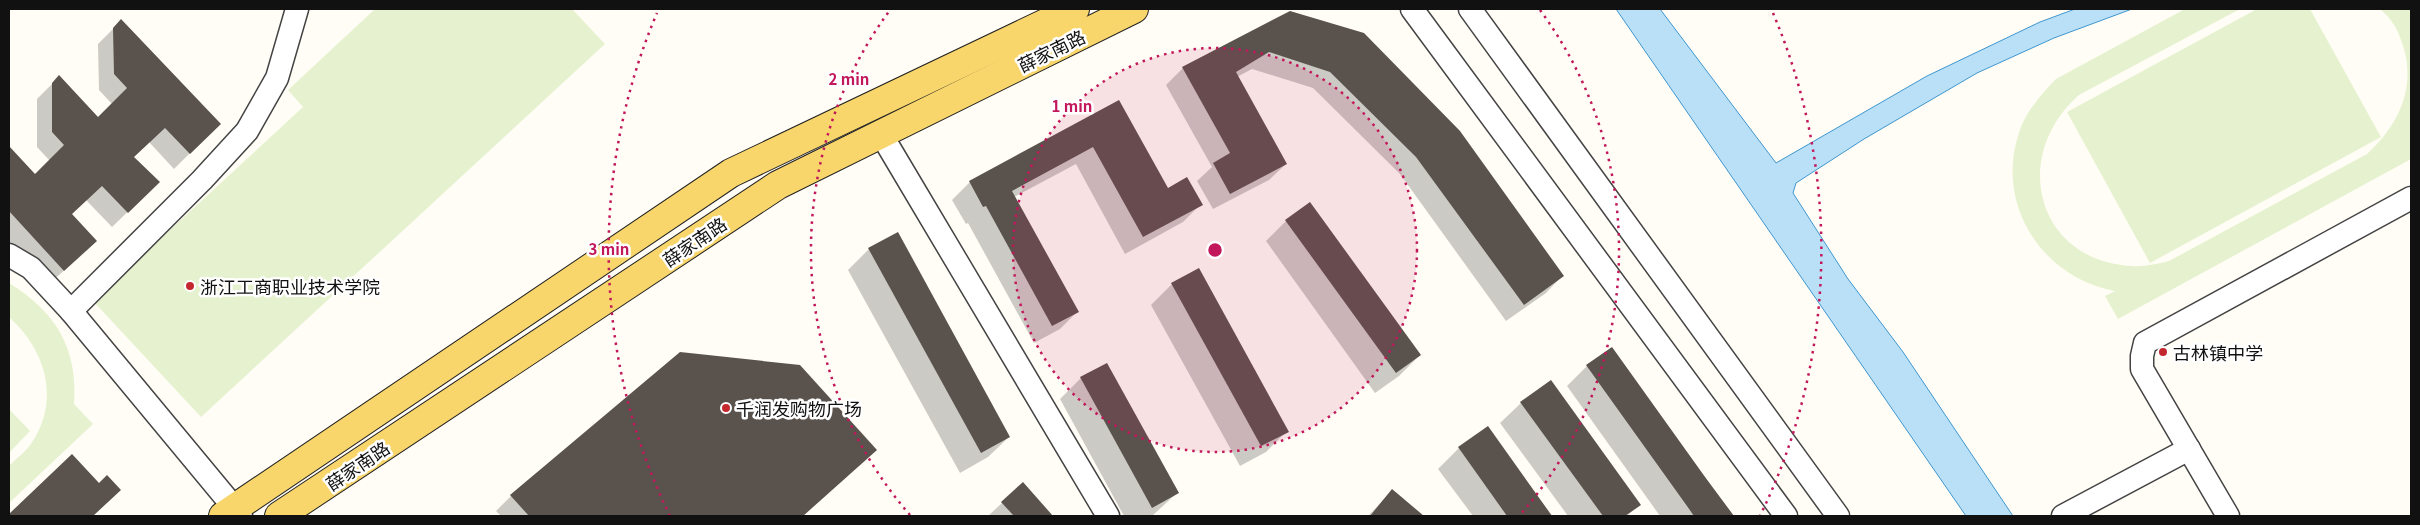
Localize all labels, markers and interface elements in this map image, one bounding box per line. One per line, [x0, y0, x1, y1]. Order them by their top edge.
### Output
street label: 薛家南路 [1013, 23, 1089, 77]
text: 2 min [829, 68, 869, 89]
text: 1 min [1052, 95, 1092, 116]
street label: 薛家南路 [657, 210, 731, 272]
text: 3 min [589, 238, 629, 259]
centre of rings [1206, 241, 1224, 259]
place label: 浙江工商职业技术学院 [200, 273, 380, 299]
marker: 浙江工商职业技术学院 [184, 280, 196, 292]
place label: 古林镇中学 [2173, 339, 2263, 365]
marker: 古林镇中学 [2157, 346, 2169, 358]
place label: 千润发购物广场 [736, 395, 862, 421]
marker: 千润发购物广场 [720, 402, 732, 414]
street label: 薛家南路 [320, 434, 394, 496]

